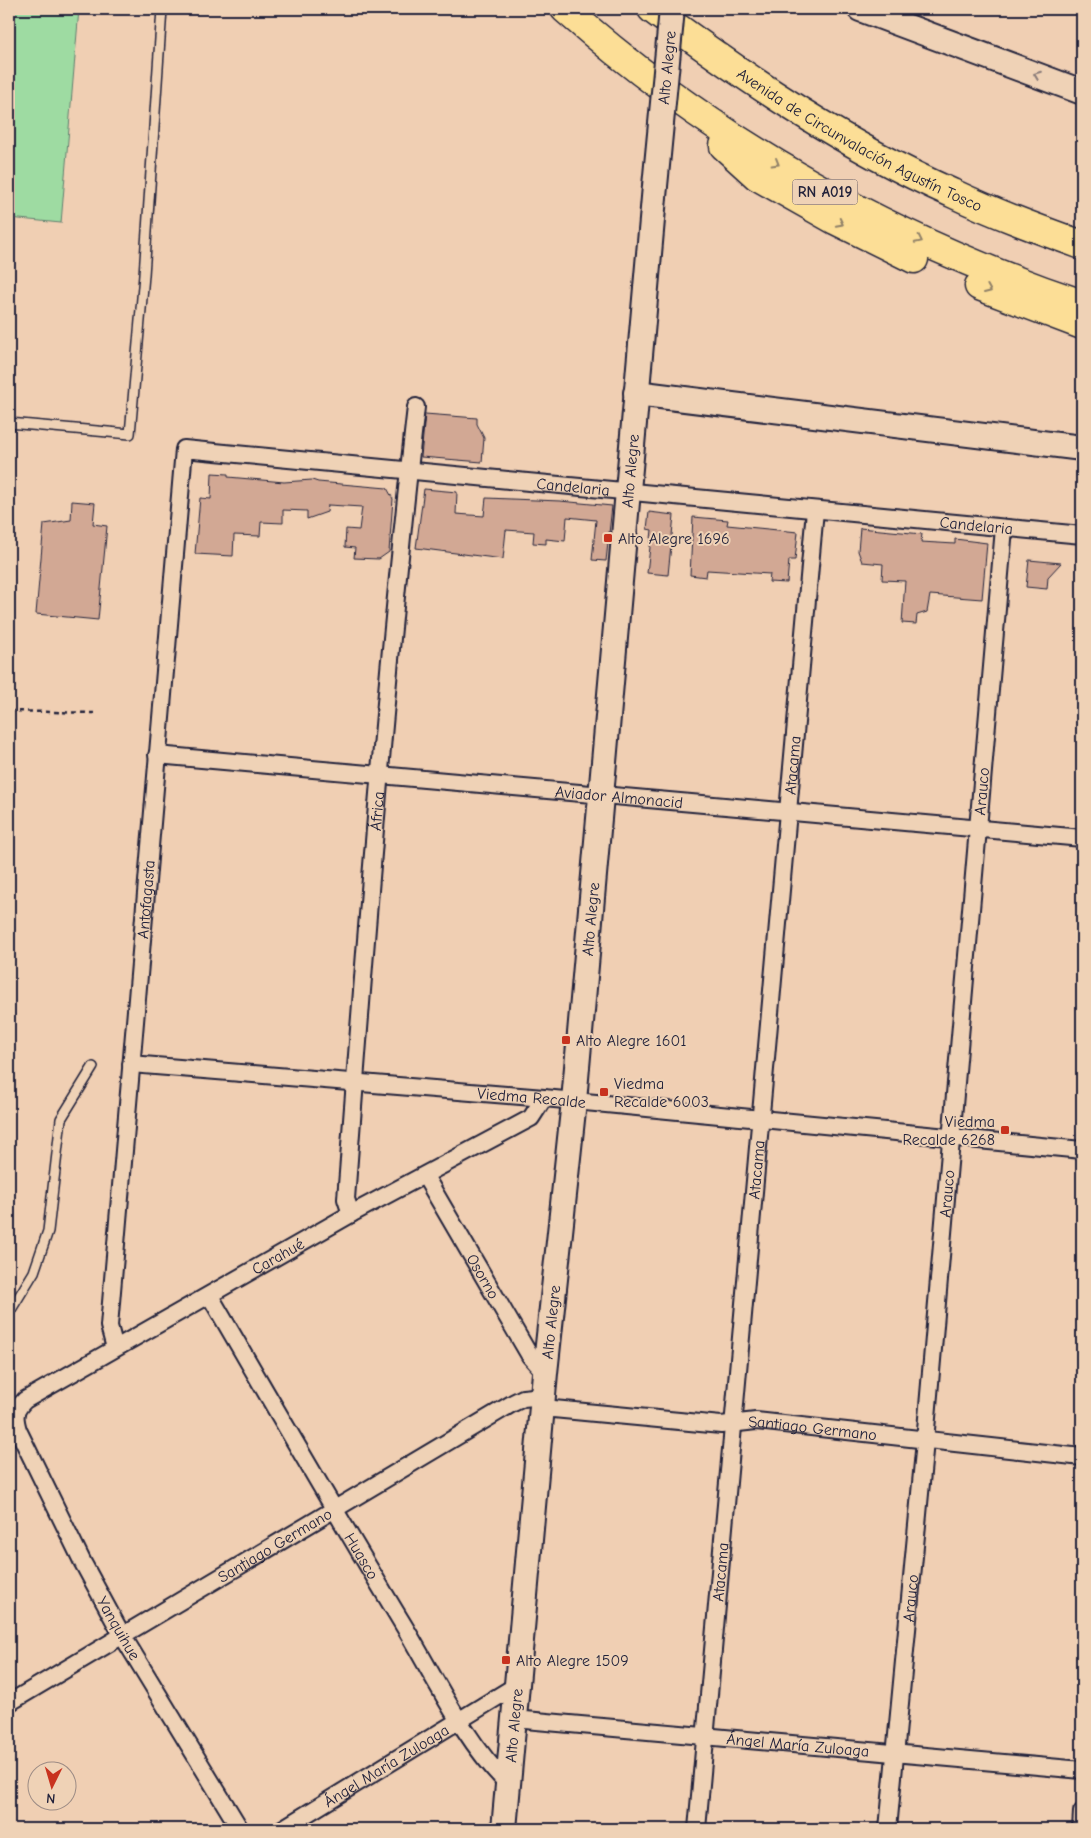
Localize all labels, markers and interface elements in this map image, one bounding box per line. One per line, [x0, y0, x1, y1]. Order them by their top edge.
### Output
street label: Alto Alegre [655, 30, 680, 105]
street label: Avenida de Circunvalación Agustín Tosco [733, 65, 985, 215]
one-way arrow [1033, 70, 1041, 80]
one-way arrow [771, 157, 780, 167]
road number: RN A019 [792, 180, 858, 204]
one-way arrow [835, 216, 844, 227]
one-way arrow [914, 234, 923, 244]
one-way arrow [983, 284, 992, 294]
street label: Alto Alegre [619, 433, 643, 509]
street label: Candelaria [536, 475, 611, 500]
street label: Candelaria [939, 513, 1014, 538]
place label: Alto Alegre 1696 [618, 530, 730, 548]
marker: Alto Alegre 1696 [602, 532, 614, 544]
street label: Atacama [782, 735, 805, 796]
street label: Arauco [971, 767, 993, 816]
street label: Aviador Almonacid [554, 783, 684, 812]
street label: África [366, 791, 388, 832]
street label: Antofagasta [134, 859, 159, 940]
street label: Alto Alegre [579, 881, 603, 957]
place label: Alto Alegre 1601 [576, 1032, 687, 1050]
marker: Alto Alegre 1601 [560, 1034, 572, 1046]
place label: Viedma Recalde 6003 [614, 1075, 709, 1111]
street label: Viedma Recalde [477, 1085, 587, 1112]
marker: Viedma Recalde 6003 [598, 1086, 610, 1098]
place label: Viedma Recalde 6268 [902, 1113, 995, 1149]
marker: Viedma Recalde 6268 [999, 1124, 1011, 1136]
street label: Atacama [745, 1139, 769, 1200]
street label: Arauco [936, 1169, 958, 1218]
street label: Carahué [249, 1235, 307, 1279]
street label: Osorno [462, 1251, 503, 1302]
street label: Alto Alegre [539, 1284, 564, 1360]
street label: Santiago Germano [747, 1413, 878, 1444]
street label: Santiago Germano [215, 1505, 335, 1587]
street label: Huasco [340, 1530, 382, 1583]
street label: Atacama [709, 1542, 733, 1602]
street label: Arauco [900, 1573, 922, 1623]
street label: Yanquihue [93, 1593, 144, 1664]
place label: Alto Alegre 1509 [516, 1652, 629, 1670]
marker: Alto Alegre 1509 [500, 1654, 512, 1666]
street label: Alto Alegre [502, 1688, 527, 1763]
street label: Ángel María Zuloaga [320, 1721, 452, 1811]
street label: Ángel María Zuloaga [726, 1729, 870, 1761]
north arrow [28, 1760, 78, 1810]
text: N [46, 1790, 56, 1807]

